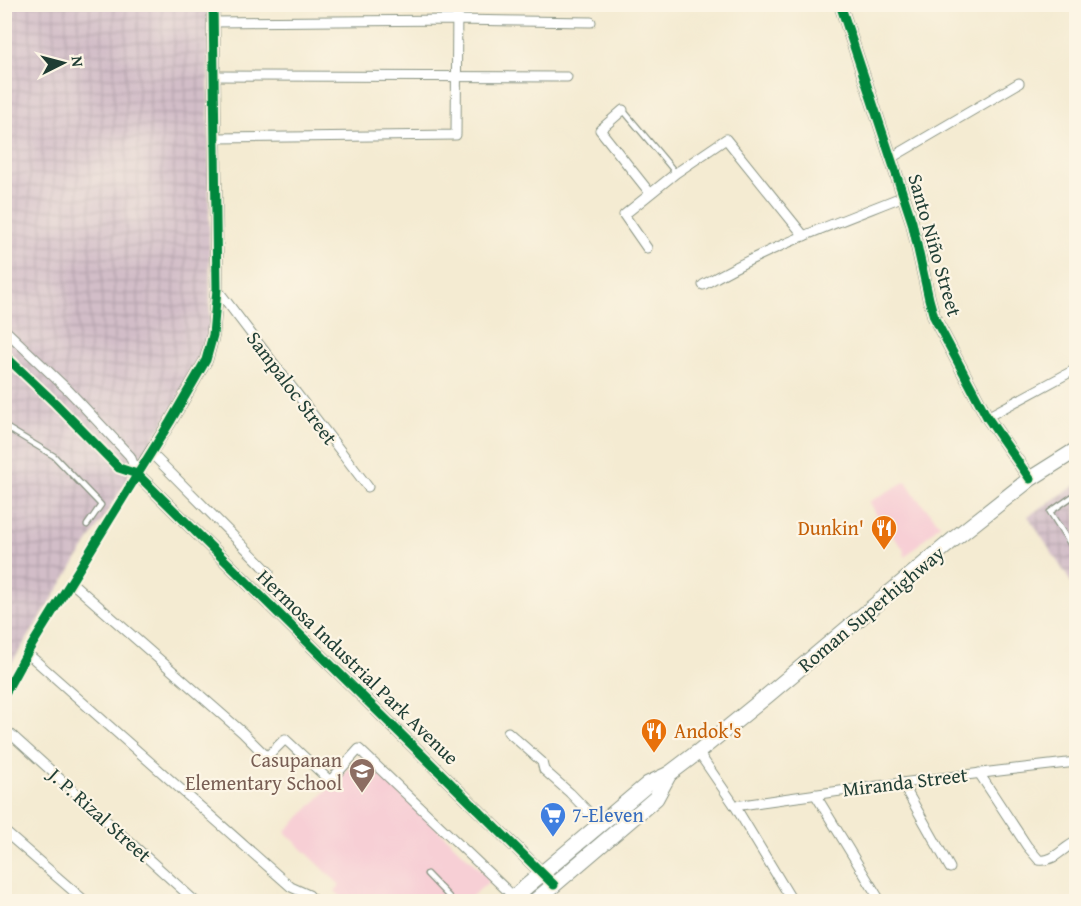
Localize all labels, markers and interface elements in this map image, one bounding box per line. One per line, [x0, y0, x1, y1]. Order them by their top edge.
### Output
north arrow [33, 33, 93, 93]
text: N [65, 55, 90, 68]
street label: Santo Niño Street [901, 170, 970, 320]
street label: Sampaloc Street [240, 325, 345, 451]
place label: Dunkin' [798, 513, 864, 542]
restaurant icon: Dunkin' [869, 513, 899, 551]
street label: Roman Superhighway [791, 539, 950, 679]
street label: Hermosa Industrial Park Avenue [251, 562, 466, 771]
restaurant icon: Andok's [639, 716, 669, 754]
place label: Andok's [674, 716, 742, 745]
place label: Casupanan Elementary School [185, 745, 342, 797]
school or university icon: Casupanan Elementary School [347, 756, 377, 794]
street label: J. P. Rizal Street [40, 758, 158, 869]
street label: Miranda Street [841, 759, 969, 804]
supermarket icon: 7-Eleven [538, 800, 568, 838]
place label: 7-Eleven [572, 800, 644, 829]

